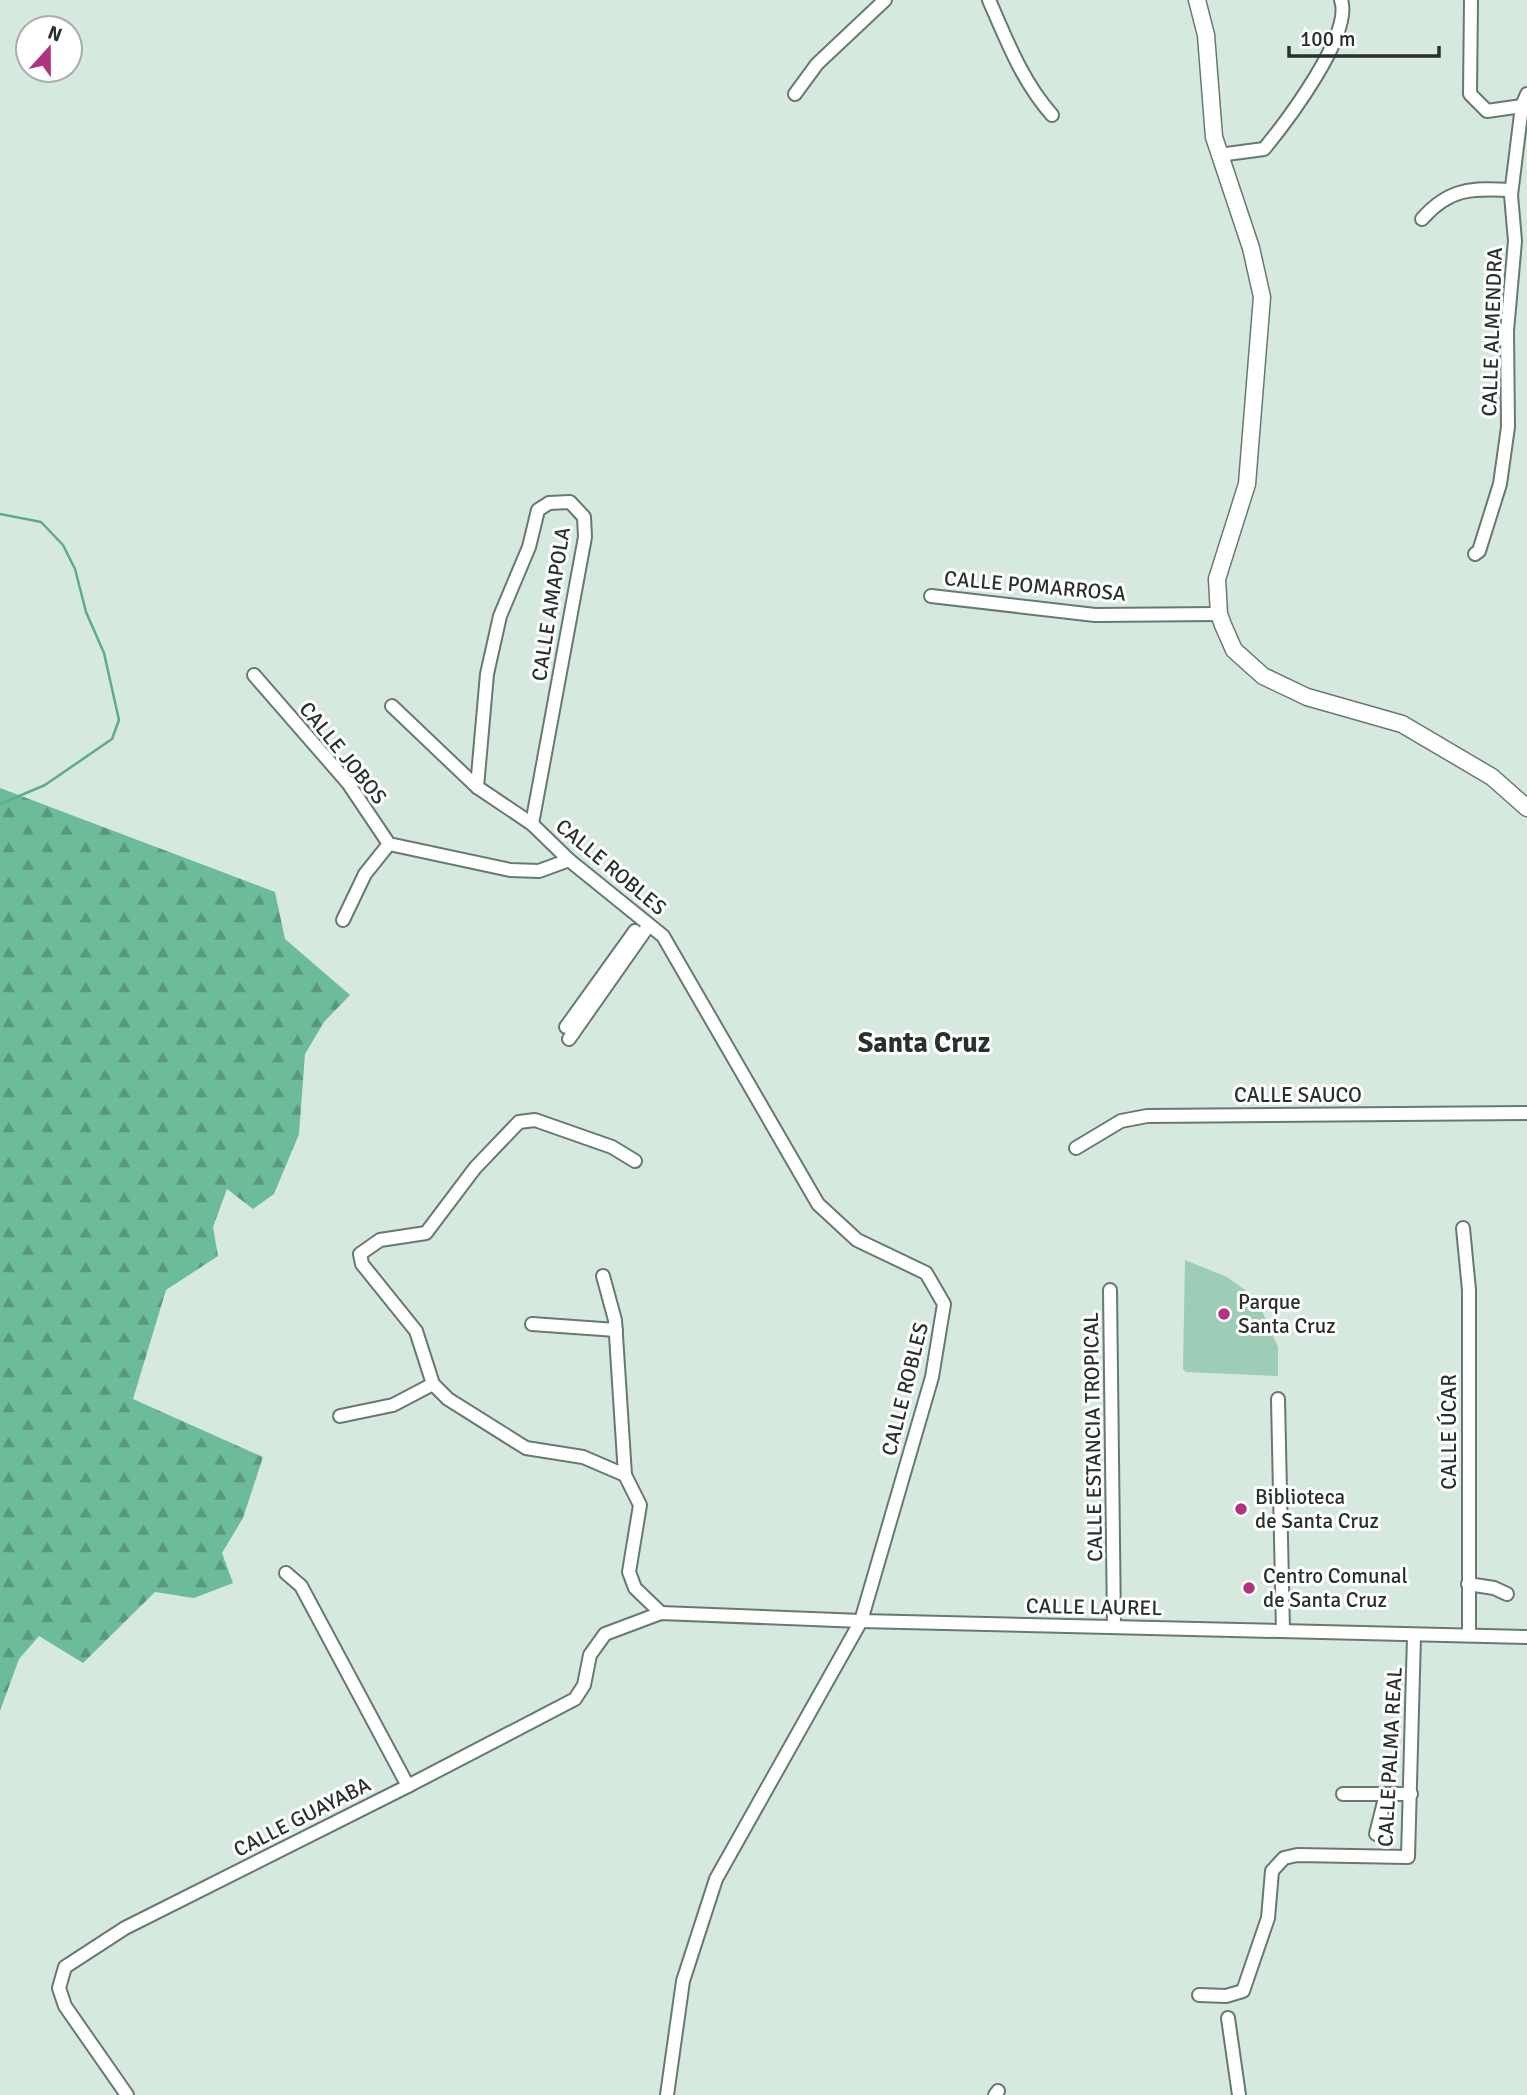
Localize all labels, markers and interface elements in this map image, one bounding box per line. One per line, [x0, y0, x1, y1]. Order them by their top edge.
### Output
north arrow [14, 14, 84, 84]
scale bar [1289, 14, 1440, 58]
text: N [44, 20, 65, 48]
text: 100 m [1300, 26, 1355, 52]
street label: CALLE ALMENDRA [1476, 247, 1508, 417]
street label: CALLE AMAPOLA [526, 525, 576, 683]
street label: CALLE POMARROSA [943, 565, 1127, 607]
street label: CALLE JOBOS [294, 696, 392, 810]
street label: CALLE ROBLES [550, 813, 672, 921]
district label: Santa Cruz [858, 1026, 990, 1060]
street label: CALLE SAUCO [1234, 1082, 1362, 1108]
place label: Parque Santa Cruz [1238, 1289, 1336, 1339]
marker: Parque Santa Cruz [1216, 1306, 1232, 1322]
street label: CALLE ESTANCIA TROPICAL [1078, 1312, 1108, 1562]
street label: CALLE ROBLES [876, 1320, 934, 1458]
street label: CALLE ÚCAR [1436, 1374, 1462, 1490]
place label: Biblioteca de Santa Cruz [1255, 1484, 1379, 1534]
marker: Biblioteca de Santa Cruz [1233, 1501, 1249, 1517]
place label: Centro Comunal de Santa Cruz [1263, 1563, 1408, 1613]
marker: Centro Comunal de Santa Cruz [1241, 1580, 1257, 1596]
street label: CALLE LAUREL [1026, 1593, 1162, 1621]
street label: CALLE PALMA REAL [1372, 1666, 1408, 1848]
street label: CALLE GUAYABA [229, 1771, 375, 1863]

